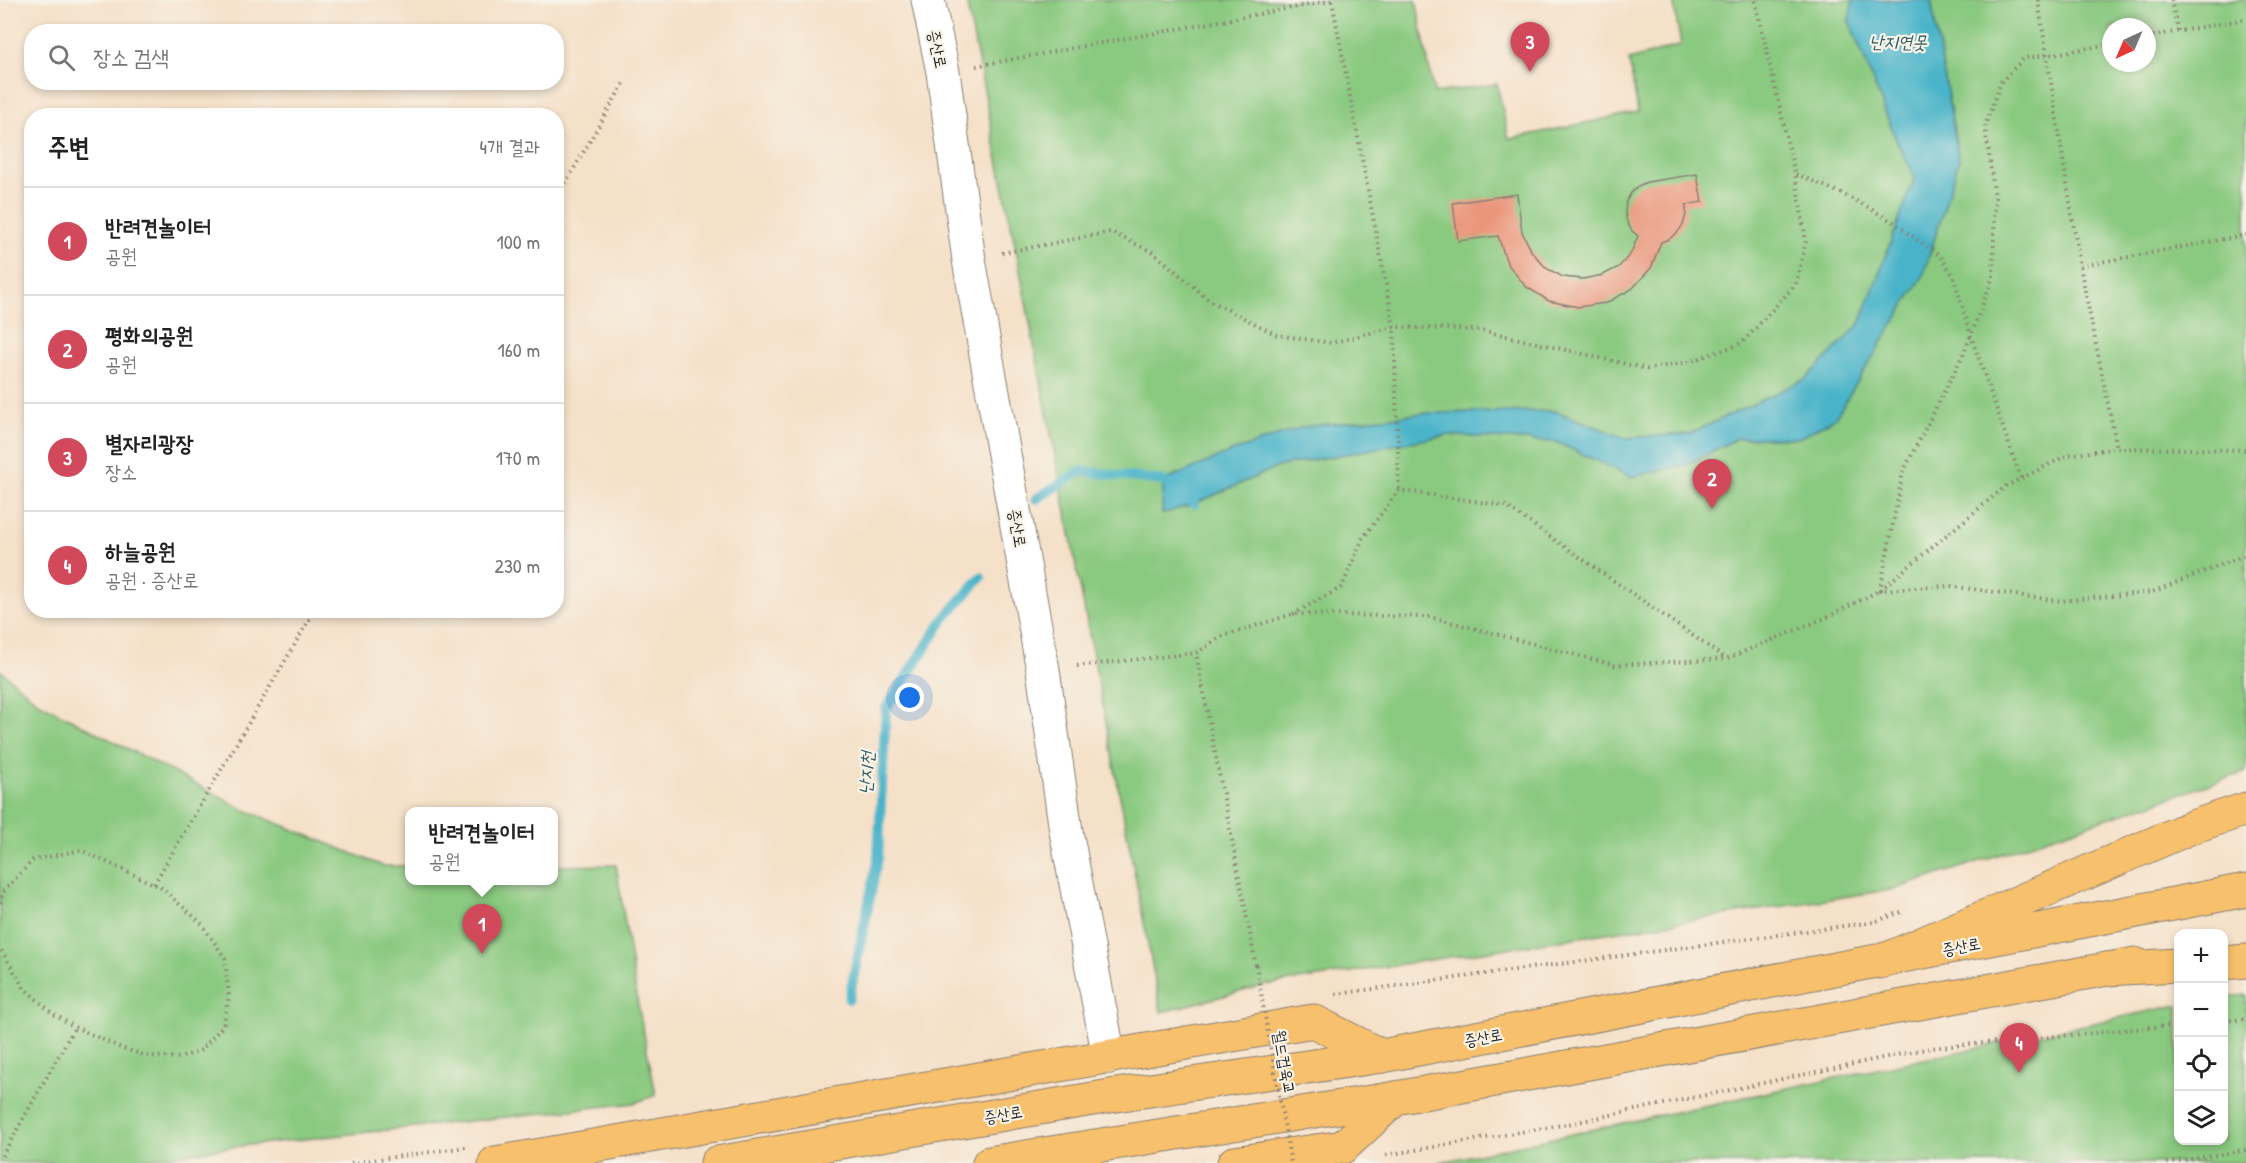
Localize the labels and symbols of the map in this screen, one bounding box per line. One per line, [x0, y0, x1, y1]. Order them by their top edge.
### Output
north arrow [2102, 18, 2156, 72]
pin: 3 [1510, 22, 1550, 72]
street label: 증산로 [923, 28, 953, 70]
water label: 난지연못 [1869, 29, 1927, 54]
pin: 2 [1692, 460, 1732, 509]
street label: 증산로 [1004, 507, 1032, 549]
your location [895, 683, 924, 712]
water label: 난지천 [852, 749, 880, 795]
pin: 1 [462, 904, 502, 954]
street label: 증산로 [1940, 932, 1982, 960]
street label: 증산로 [1462, 1023, 1504, 1051]
pin: 4 [2000, 1024, 2038, 1073]
street label: 월드컵육교 [1269, 1028, 1301, 1096]
street label: 증산로 [982, 1100, 1024, 1128]

